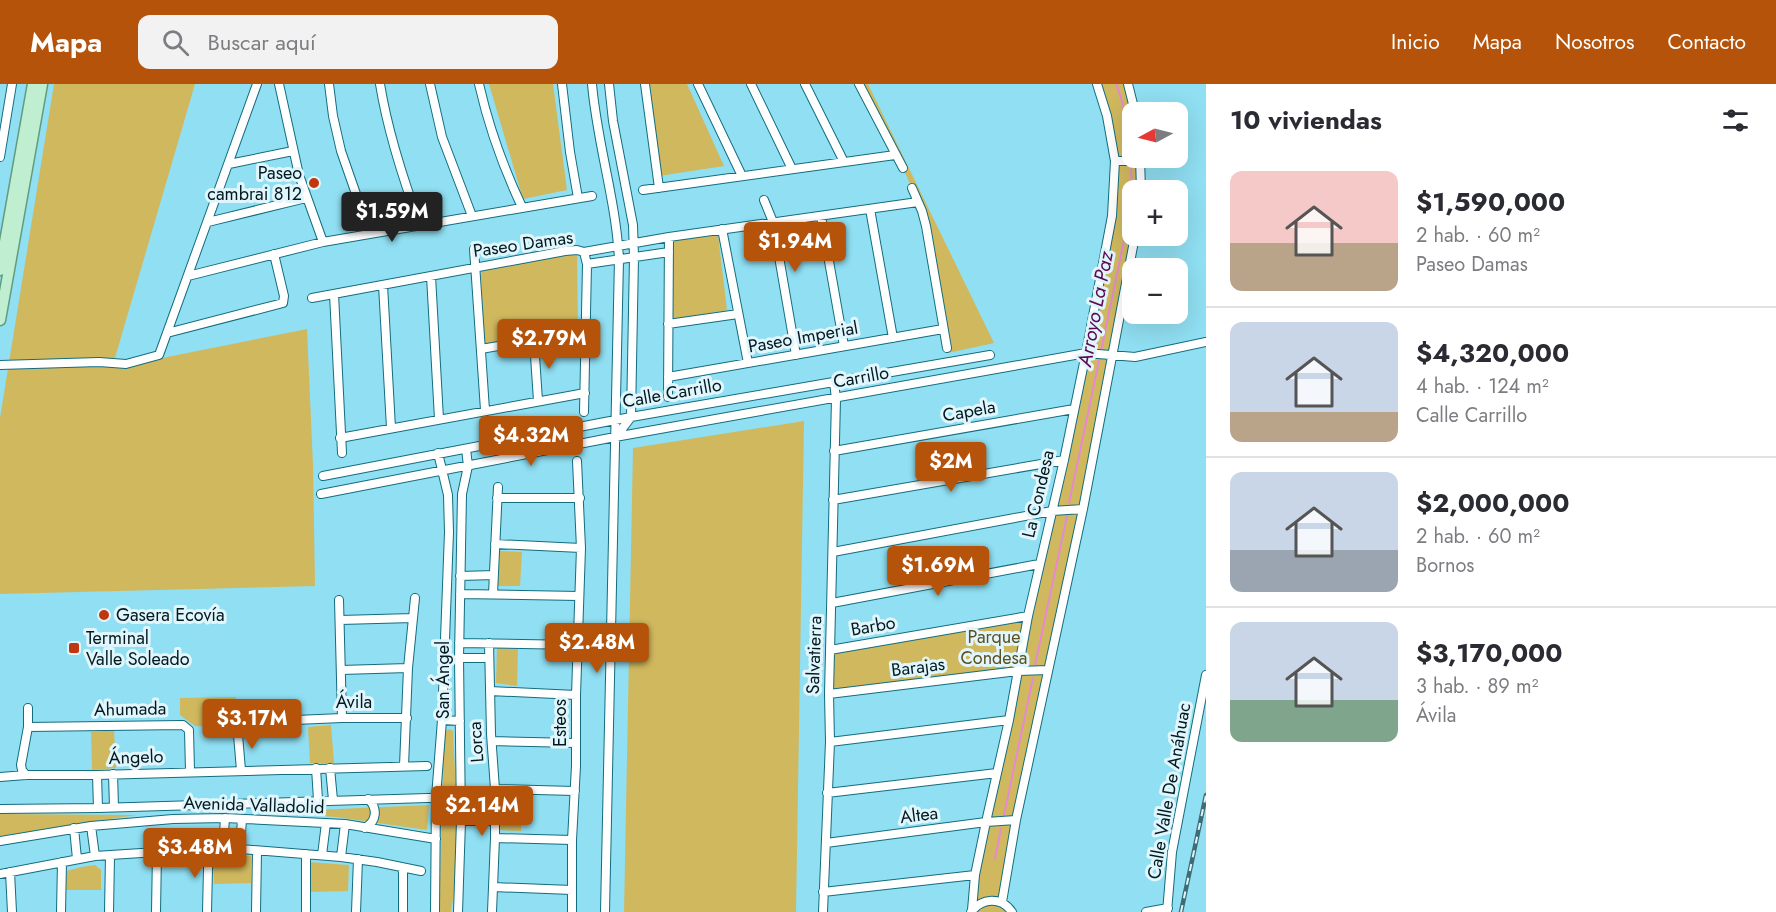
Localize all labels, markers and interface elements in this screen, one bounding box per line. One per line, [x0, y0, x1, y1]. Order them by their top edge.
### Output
search box [138, 15, 558, 69]
text: Mapa [30, 22, 102, 63]
icon: search [159, 26, 192, 59]
text: Buscar aquí [207, 26, 316, 58]
text: Inicio [1391, 27, 1440, 57]
text: Mapa [1473, 27, 1522, 57]
text: Nosotros [1555, 27, 1634, 57]
text: Contacto [1667, 27, 1746, 57]
text: 10 viviendas [1230, 101, 1382, 139]
north arrow [1122, 102, 1188, 168]
map controls [1122, 102, 1188, 324]
icon: filters [1719, 104, 1752, 137]
place label: Paseo cambrai 812 [207, 160, 302, 207]
marker: Paseo cambrai 812 [307, 176, 321, 190]
button: + [1122, 180, 1188, 246]
text: $1,590,000 [1416, 183, 1565, 221]
pin: $1.59M [343, 192, 441, 243]
icon: home [1278, 195, 1350, 267]
text: $1.59M [355, 197, 429, 226]
text: 2 hab. · 60 m² [1416, 221, 1540, 250]
pin: $1.94M [746, 222, 844, 273]
street label: Paseo Damas [471, 224, 575, 264]
text: $1.94M [758, 227, 832, 256]
water label: Arroyo La Paz [1070, 248, 1121, 370]
text: Paseo Damas [1416, 250, 1528, 279]
button: − [1122, 258, 1188, 324]
street label: Paseo Imperial [746, 315, 860, 359]
pin: $2.79M [500, 319, 598, 370]
text: $2.79M [511, 324, 587, 353]
text: $4,320,000 [1416, 334, 1569, 372]
icon: home [1278, 346, 1350, 418]
street label: Carrillo [831, 359, 891, 395]
street label: Calle Carrillo [620, 371, 724, 414]
text: 4 hab. · 124 m² [1416, 372, 1549, 401]
street label: Capela [940, 394, 998, 428]
text: Calle Carrillo [1416, 401, 1527, 430]
pin: $4.32M [482, 416, 580, 467]
text: $4.32M [493, 421, 569, 450]
pin: $2M [922, 442, 980, 493]
text: $2M [929, 447, 973, 476]
street label: La Condesa [1015, 448, 1061, 540]
text: $2,000,000 [1416, 484, 1569, 522]
icon: home [1278, 496, 1350, 568]
text: 2 hab. · 60 m² [1416, 522, 1540, 551]
pin: $1.69M [889, 546, 987, 597]
text: $1.69M [901, 551, 975, 580]
text: Bornos [1416, 551, 1474, 580]
place label: Gasera Ecovía [116, 602, 225, 628]
marker: Gasera Ecovía [97, 608, 111, 622]
street label: Barbo [849, 609, 898, 643]
street label: Salvatierra [800, 615, 828, 695]
pin: $2.48M [548, 623, 646, 674]
park label: Parque Condesa [960, 624, 1028, 671]
place label: Terminal Valle Soleado [86, 625, 190, 672]
text: $2.48M [559, 628, 635, 657]
text: $3,170,000 [1416, 634, 1563, 672]
marker: Terminal Valle Soleado [67, 641, 81, 655]
street label: San Ángel [430, 641, 456, 719]
icon: home [1278, 646, 1350, 718]
street label: Barajas [890, 651, 946, 683]
text: 3 hab. · 89 m² [1416, 672, 1538, 701]
street label: Ávila [336, 689, 372, 715]
street label: Ahumada [94, 695, 166, 723]
pin: $3.17M [203, 699, 301, 750]
street label: Esteos [547, 699, 573, 747]
street label: Calle Valle De Anáhuac [1141, 701, 1197, 881]
text: Ávila [1416, 701, 1456, 730]
text: $3.17M [216, 704, 288, 733]
street label: Lorca [462, 721, 490, 763]
street label: Ángelo [108, 743, 164, 771]
pin: $2.14M [433, 786, 531, 837]
street label: Avenida Valladolid [183, 790, 325, 820]
text: $2.14M [445, 791, 519, 820]
street label: Altea [898, 800, 940, 830]
pin: $3.48M [146, 828, 244, 879]
text: $3.48M [157, 833, 233, 862]

